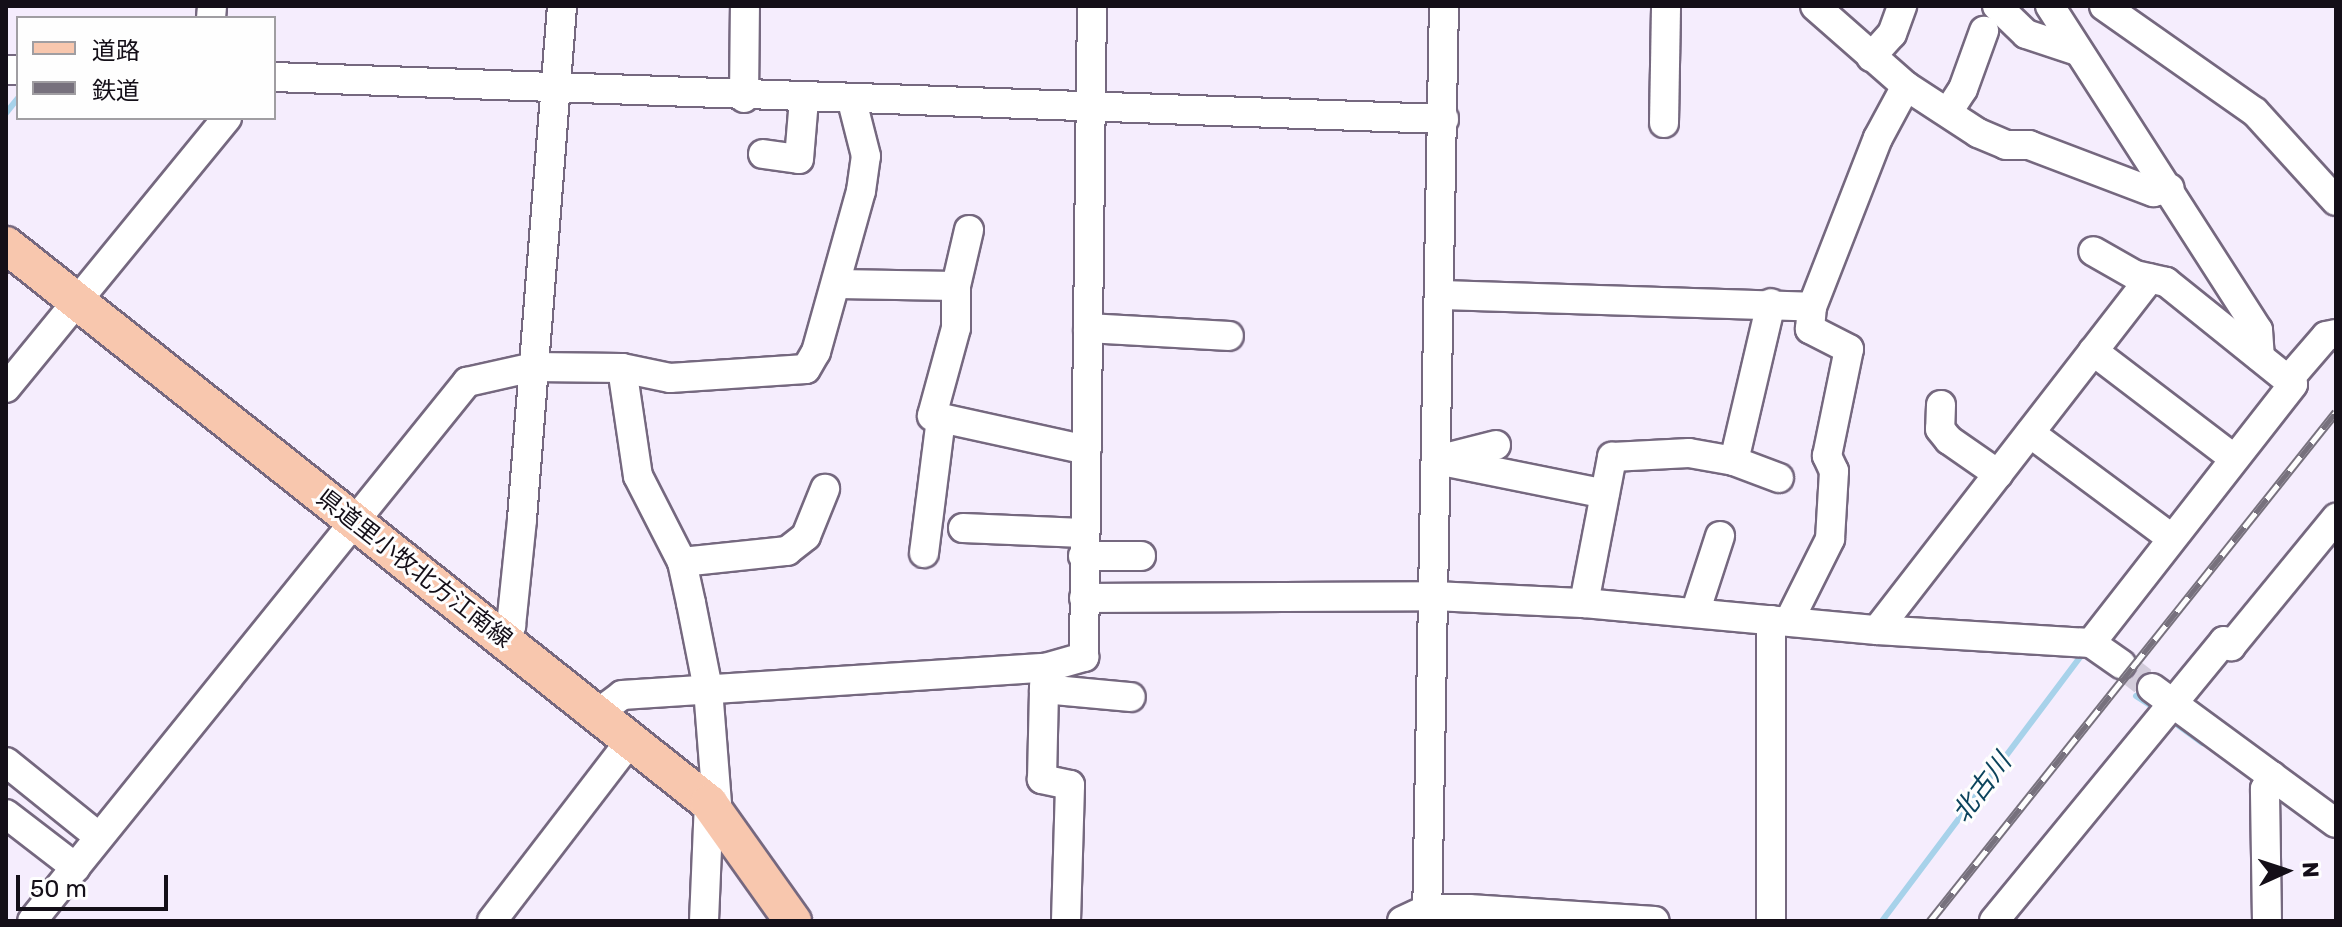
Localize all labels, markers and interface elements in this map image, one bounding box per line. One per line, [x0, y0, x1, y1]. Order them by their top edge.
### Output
legend [16, 16, 276, 120]
text: 道路 [92, 37, 140, 65]
text: 鉄道 [92, 77, 140, 105]
street label: 県道里小牧北方江南線 [311, 484, 517, 654]
water label: 北古川 [1946, 747, 2018, 829]
north arrow [2246, 831, 2326, 911]
scale bar [20, 859, 172, 909]
text: N [2297, 861, 2324, 878]
text: 50 m [30, 875, 87, 903]

